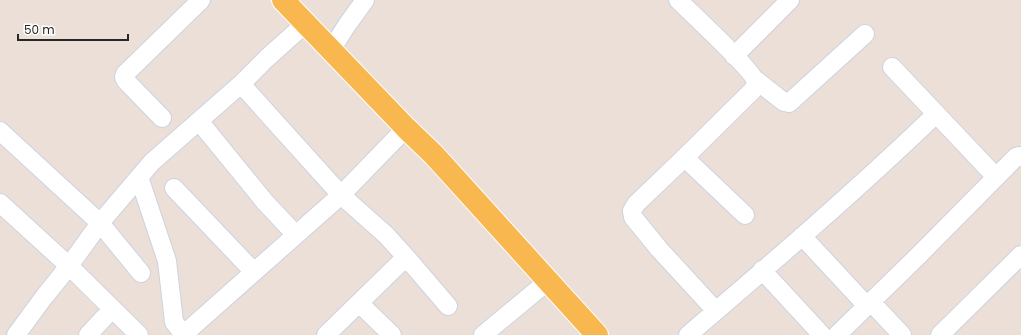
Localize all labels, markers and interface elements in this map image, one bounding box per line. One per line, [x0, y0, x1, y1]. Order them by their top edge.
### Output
scale bar [18, 16, 128, 42]
text: 50 m [24, 21, 55, 38]

